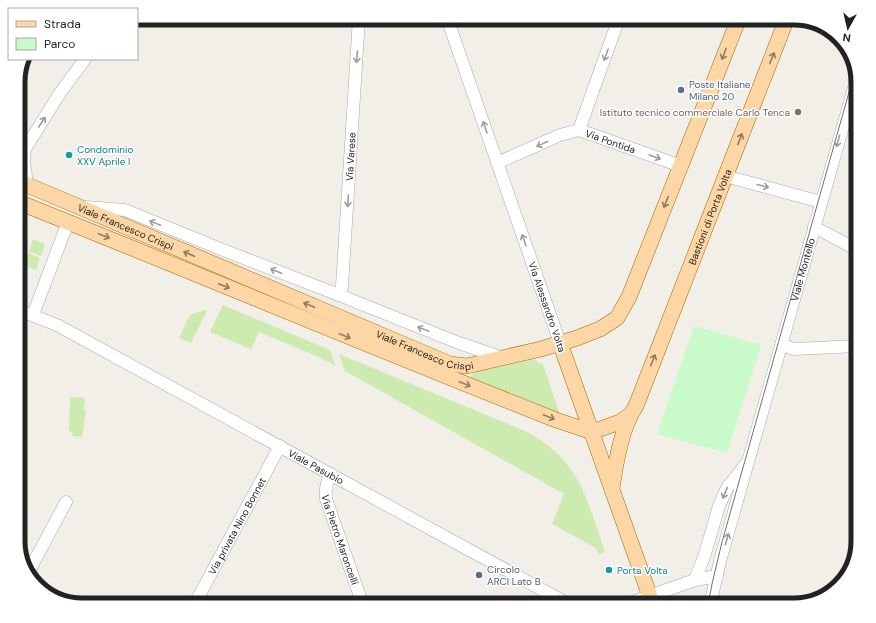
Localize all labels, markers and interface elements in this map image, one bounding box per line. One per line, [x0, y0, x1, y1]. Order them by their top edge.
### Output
legend [8, 8, 138, 60]
north arrow [828, 8, 868, 48]
text: Strada [44, 16, 81, 32]
text: N [842, 30, 852, 45]
text: Parco [44, 36, 75, 52]
one-way arrow [601, 48, 609, 60]
one-way arrow [720, 48, 728, 60]
one-way arrow [353, 50, 360, 63]
one-way arrow [768, 53, 776, 65]
place label: Poste Italiane Milano 20 [689, 78, 751, 103]
marker: Poste Italiane Milano 20 [676, 85, 686, 95]
place label: Istituto tecnico commerciale Carlo Tenca [600, 106, 790, 119]
marker: Istituto tecnico commerciale Carlo Tenca [793, 107, 803, 117]
one-way arrow [38, 117, 46, 128]
one-way arrow [480, 121, 488, 133]
street label: Via Pontida [584, 126, 637, 156]
street label: Via Varese [342, 132, 358, 181]
one-way arrow [736, 134, 744, 146]
one-way arrow [834, 135, 841, 148]
one-way arrow [537, 140, 549, 148]
place label: Condominio XXV Aprile I [77, 143, 133, 168]
marker: Condominio XXV Aprile I [64, 150, 74, 160]
one-way arrow [648, 154, 661, 161]
street label: Bastioni di Porta Volta [685, 167, 734, 267]
one-way arrow [756, 183, 769, 190]
one-way arrow [344, 194, 351, 207]
one-way arrow [662, 196, 670, 208]
street label: Viale Francesco Crispi [76, 201, 176, 253]
one-way arrow [150, 218, 162, 226]
one-way arrow [98, 232, 110, 240]
one-way arrow [520, 234, 527, 247]
street label: Viale Montello [787, 236, 818, 303]
one-way arrow [184, 250, 196, 258]
street label: Via Alessandro Volta [525, 260, 569, 354]
one-way arrow [270, 266, 282, 274]
one-way arrow [218, 283, 230, 291]
one-way arrow [303, 301, 315, 309]
one-way arrow [417, 324, 429, 332]
street label: Viale Francesco Crispi [374, 327, 475, 373]
one-way arrow [338, 332, 350, 340]
one-way arrow [650, 354, 658, 366]
one-way arrow [459, 380, 471, 388]
one-way arrow [542, 413, 554, 421]
street label: Viale Pasubio [286, 446, 346, 487]
street label: Via privata Nino Bonnet [205, 475, 268, 577]
one-way arrow [721, 486, 728, 498]
street label: Via Pietro Maroncelli [319, 494, 362, 586]
one-way arrow [723, 532, 731, 545]
place label: Circolo ARCI Lato B [487, 563, 541, 588]
place label: Porta Volta [617, 564, 668, 577]
marker: Porta Volta [604, 565, 614, 575]
marker: Circolo ARCI Lato B [474, 570, 484, 580]

